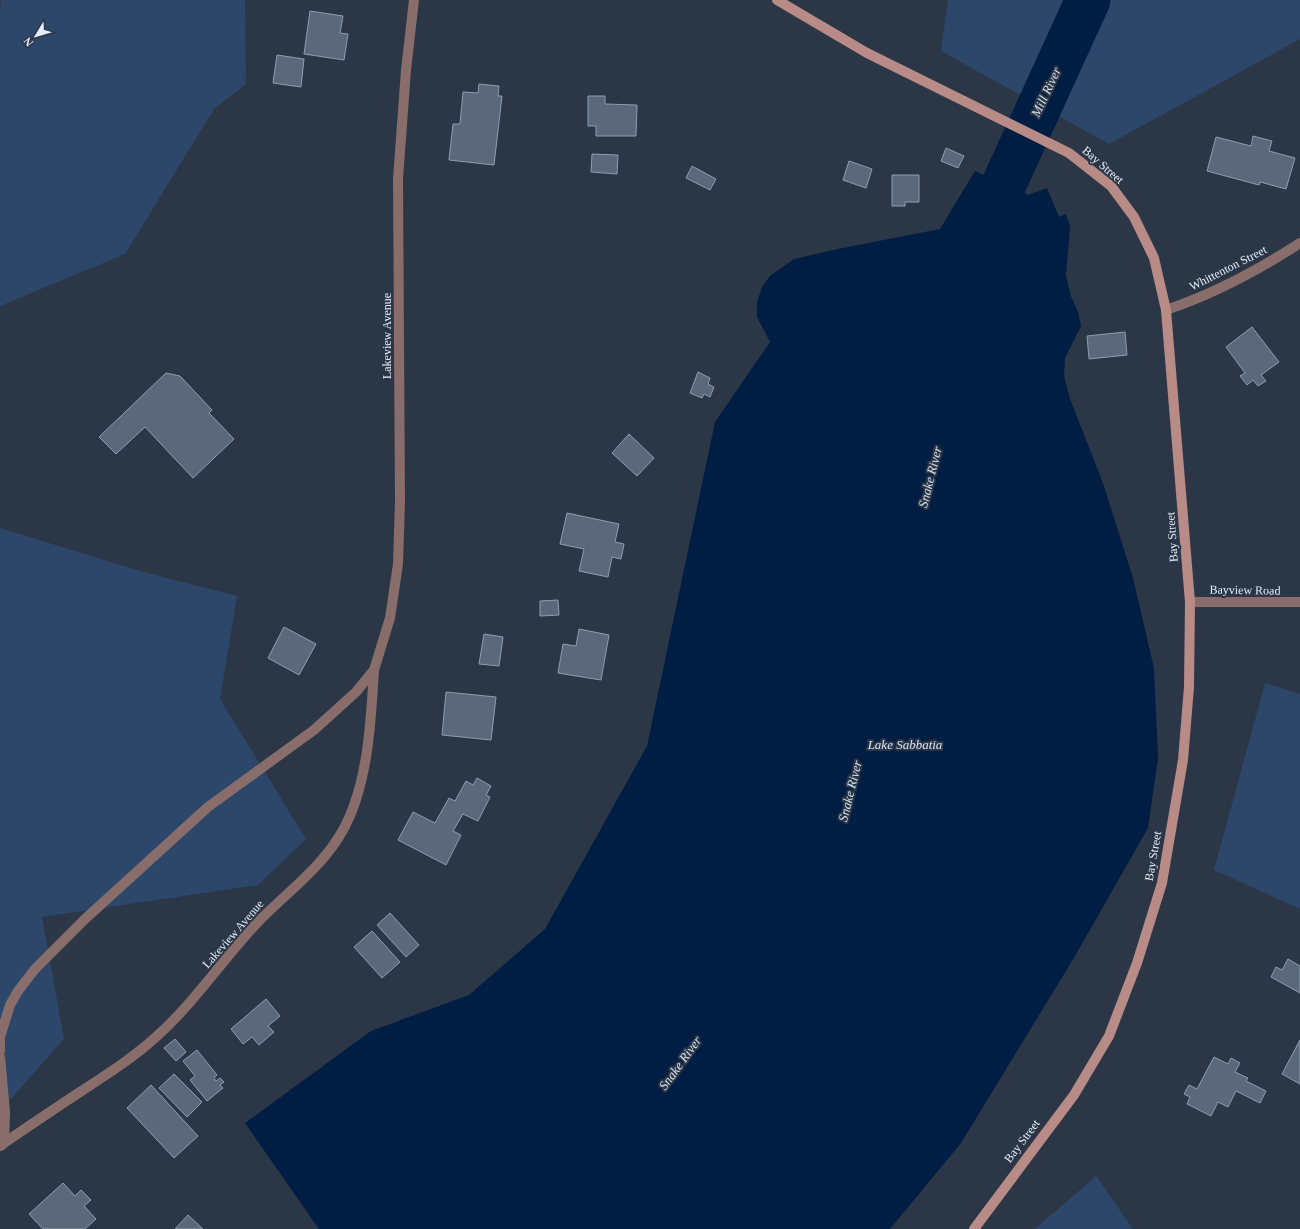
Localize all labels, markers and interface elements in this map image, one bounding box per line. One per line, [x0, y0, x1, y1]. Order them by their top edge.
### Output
north arrow [16, 16, 56, 56]
text: N [21, 35, 35, 49]
water label: Mill River [1028, 64, 1064, 120]
street label: Bay Street [1079, 143, 1127, 187]
street label: Whittenton Street [1187, 242, 1270, 294]
street label: Lakeview Avenue [380, 293, 394, 379]
water label: Snake River [915, 444, 945, 509]
street label: Bay Street [1163, 511, 1181, 563]
street label: Bayview Road [1209, 582, 1281, 598]
water label: Lake Sabbatia [867, 737, 943, 752]
water label: Snake River [835, 758, 865, 823]
street label: Bay Street [1142, 829, 1164, 882]
street label: Lakeview Avenue [199, 897, 267, 971]
water label: Snake River [656, 1033, 705, 1093]
street label: Bay Street [1001, 1116, 1043, 1165]

